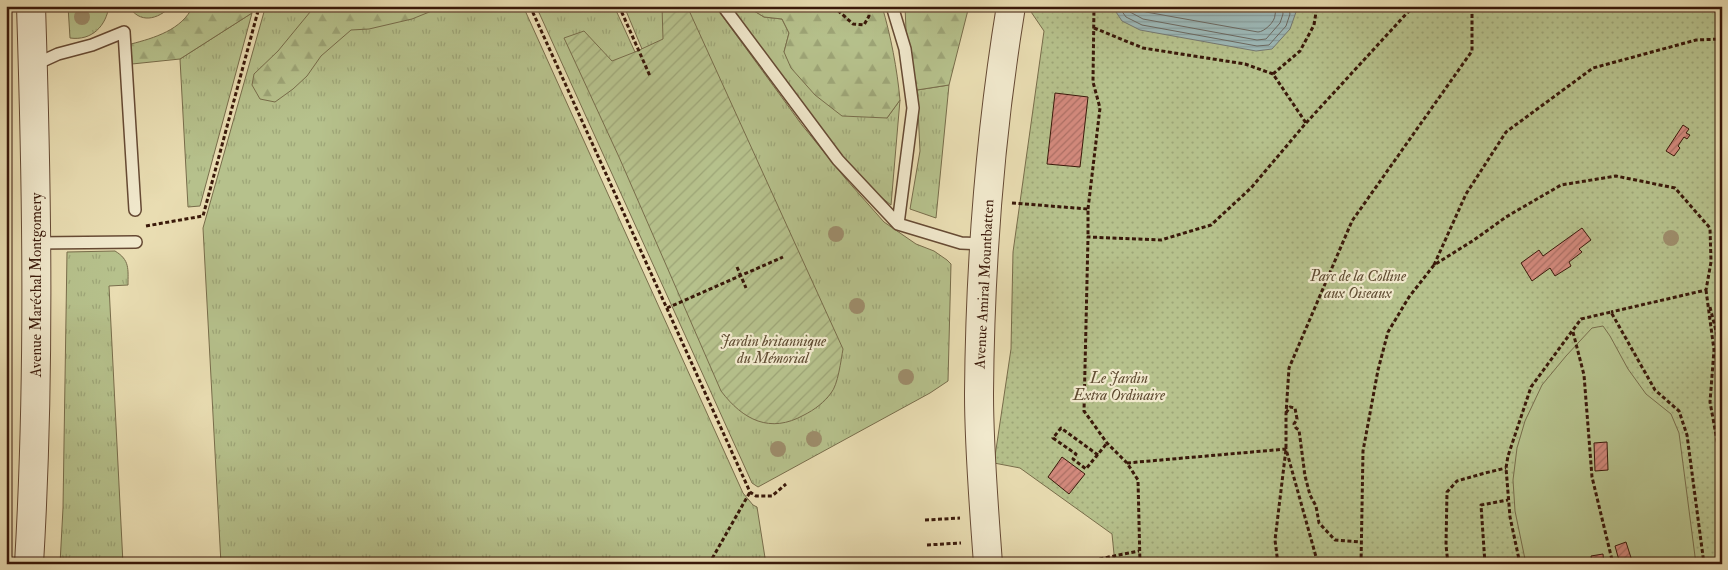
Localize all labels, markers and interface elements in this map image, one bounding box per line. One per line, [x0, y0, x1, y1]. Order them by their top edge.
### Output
street label: Avenue Maréchal Montgomery [27, 192, 46, 378]
street label: Avenue Amiral Mountbatten [971, 199, 998, 370]
park label: Parc de la Colline aux Oiseaux [1309, 267, 1407, 303]
park label: Jardin britannique du Mémorial [720, 332, 827, 368]
park label: Le Jardin Extra Ordinaire [1072, 369, 1166, 405]

